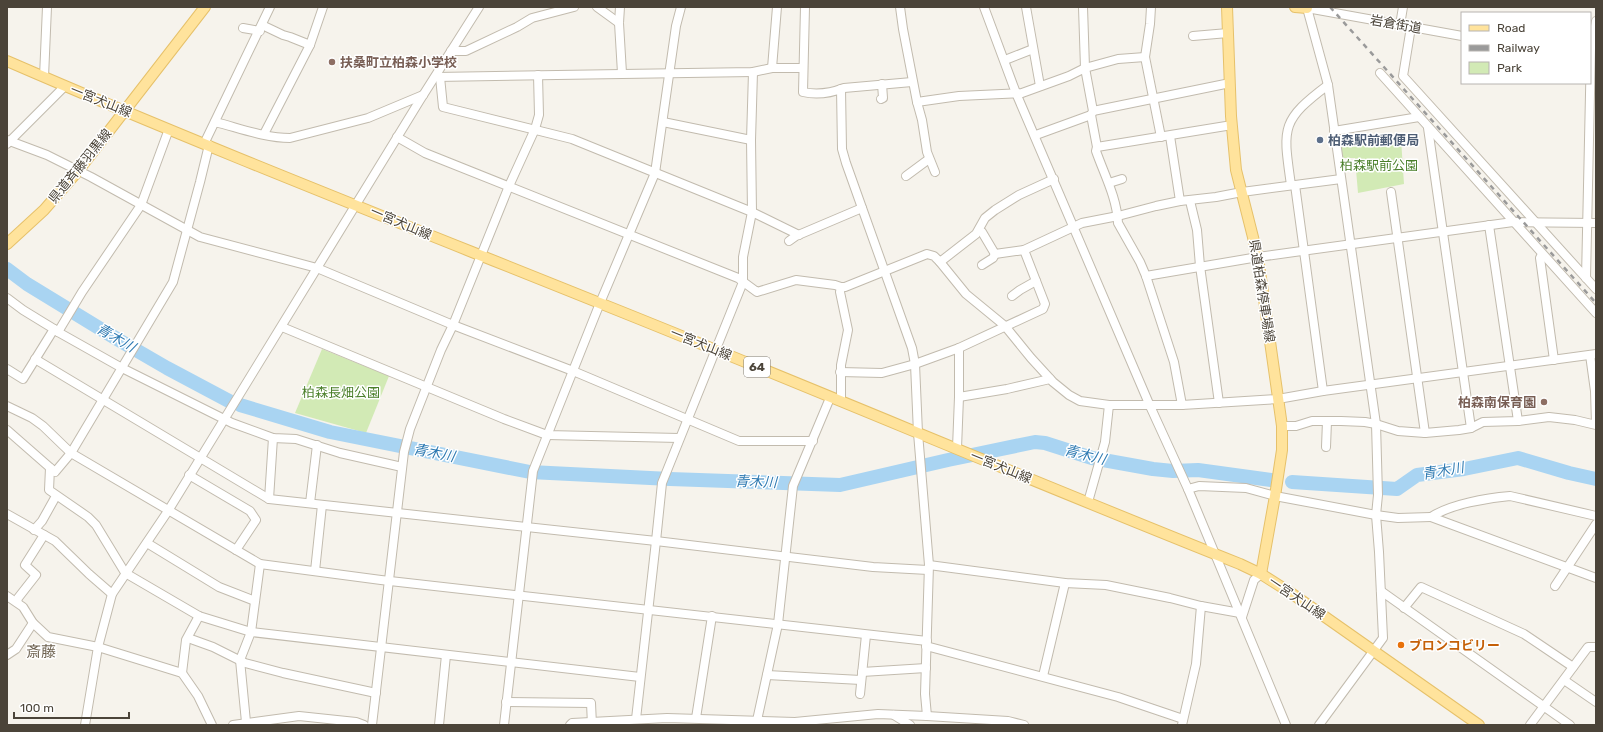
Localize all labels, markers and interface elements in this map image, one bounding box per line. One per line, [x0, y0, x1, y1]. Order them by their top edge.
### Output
street label: 岩倉街道 [1369, 12, 1423, 36]
legend [1461, 12, 1591, 84]
text: Road [1497, 21, 1525, 35]
text: Railway [1497, 41, 1540, 55]
place label: 扶桑町立柏森小学校 [340, 55, 457, 70]
marker: 扶桑町立柏森小学校 [327, 57, 337, 67]
text: Park [1497, 61, 1523, 75]
street label: 一宮犬山線 [68, 82, 134, 120]
street label: 県道斉藤羽黒線 [46, 126, 114, 206]
place label: 柏森駅前郵便局 [1328, 133, 1419, 148]
marker: 柏森駅前郵便局 [1315, 135, 1325, 145]
park label: 柏森駅前公園 [1340, 158, 1418, 173]
street label: 一宮犬山線 [368, 203, 434, 243]
street label: 県道柏森停車場線 [1246, 238, 1278, 344]
water label: 青木川 [94, 320, 140, 357]
street label: 一宮犬山線 [668, 325, 734, 363]
road number: 64 [744, 357, 770, 377]
park label: 柏森長畑公園 [302, 385, 380, 400]
place label: 柏森南保育園 [1458, 395, 1536, 410]
marker: 柏森南保育園 [1539, 397, 1549, 407]
water label: 青木川 [412, 441, 458, 466]
water label: 青木川 [1063, 442, 1109, 469]
street label: 一宮犬山線 [968, 448, 1034, 486]
water label: 青木川 [1421, 459, 1467, 483]
water label: 青木川 [735, 473, 779, 491]
street label: 一宮犬山線 [1266, 574, 1328, 622]
place label: ブロンコビリー [1409, 638, 1500, 653]
marker: ブロンコビリー [1396, 640, 1406, 650]
district label: 斎藤 [26, 643, 56, 661]
scale bar [14, 694, 129, 720]
text: 100 m [20, 701, 54, 715]

